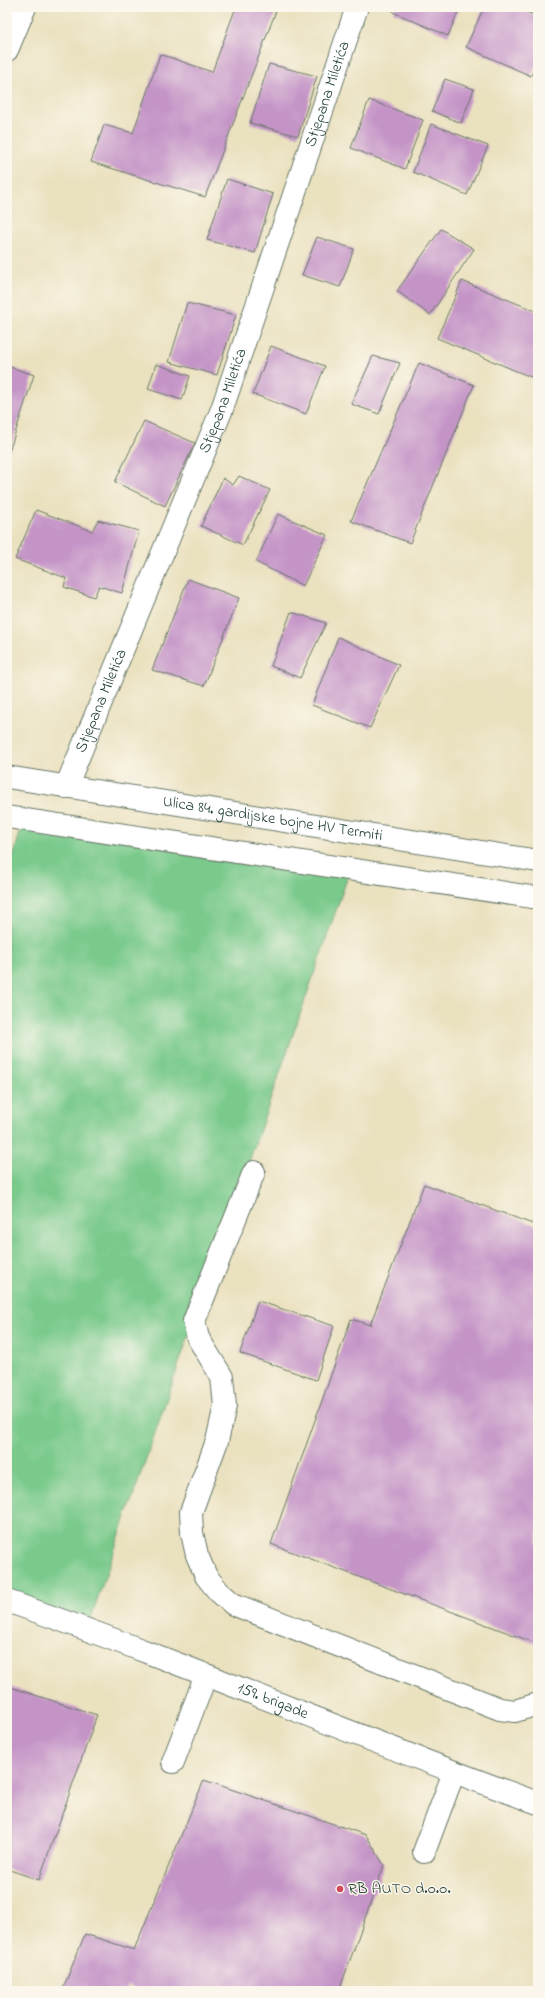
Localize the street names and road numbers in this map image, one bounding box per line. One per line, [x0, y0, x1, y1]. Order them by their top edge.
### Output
street label: Stjepana Miletića [299, 38, 357, 150]
street label: Stjepana Miletića [193, 345, 254, 457]
street label: Stjepana Miletića [69, 645, 134, 757]
street label: Ulica 84. gardijske bojne HV Termiti [161, 790, 384, 848]
street label: 159. brigade [234, 1676, 313, 1726]

